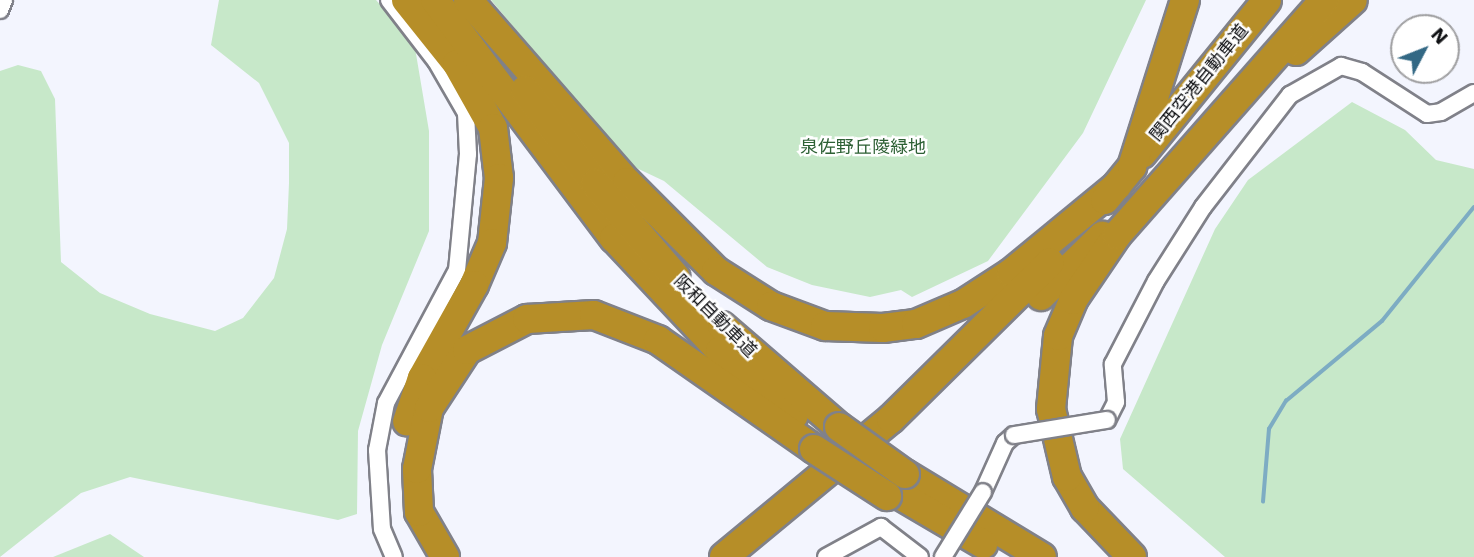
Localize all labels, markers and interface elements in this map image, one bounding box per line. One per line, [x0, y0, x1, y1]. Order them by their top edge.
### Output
north arrow [1390, 14, 1460, 84]
street label: 関西空港自動車道 [1145, 20, 1253, 146]
text: N [1426, 23, 1453, 49]
park label: 泉佐野丘陵緑地 [800, 136, 926, 158]
street label: 阪和自動車道 [669, 270, 761, 362]

